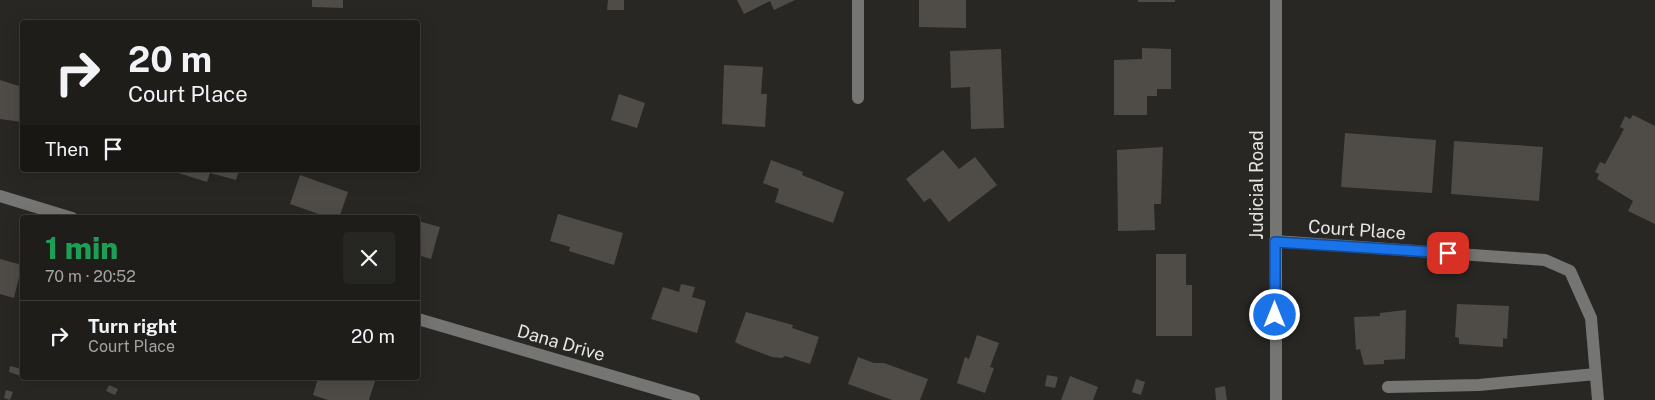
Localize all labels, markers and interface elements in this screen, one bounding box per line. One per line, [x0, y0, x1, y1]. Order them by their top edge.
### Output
text: 20 m [128, 39, 212, 80]
icon: right [45, 40, 110, 105]
text: Court Place [128, 81, 248, 107]
street label: Judicial Road [1246, 130, 1267, 240]
icon: arrive [99, 135, 127, 163]
text: Then [45, 138, 89, 160]
street label: Court Place [1307, 216, 1407, 243]
text: 1 min [45, 230, 118, 266]
button: close [343, 232, 395, 284]
pin [1427, 232, 1469, 274]
icon: arrive [1434, 239, 1462, 267]
text: 70 m · 20:52 [45, 267, 136, 286]
position arrow [1248, 288, 1300, 340]
text: Turn right [88, 315, 177, 337]
street label: Dana Drive [515, 320, 607, 365]
icon: right [45, 322, 73, 350]
text: 20 m [351, 325, 395, 347]
text: Court Place [88, 337, 175, 356]

